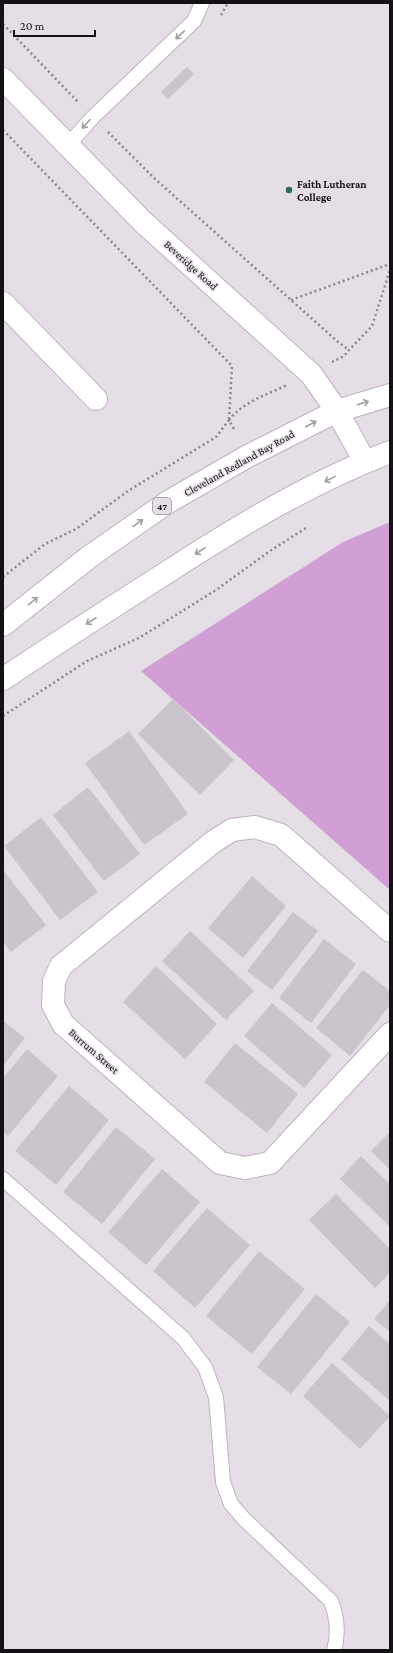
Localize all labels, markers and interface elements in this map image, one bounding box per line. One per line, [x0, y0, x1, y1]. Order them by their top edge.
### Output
scale bar [14, 12, 95, 38]
text: 20 m [20, 19, 45, 33]
one-way arrow [175, 30, 185, 39]
one-way arrow [82, 119, 91, 129]
place label: Faith Lutheran College [297, 178, 367, 203]
marker: Faith Lutheran College [284, 185, 294, 195]
street label: Beveridge Road [161, 238, 220, 293]
one-way arrow [357, 399, 370, 406]
one-way arrow [305, 420, 317, 427]
street label: Cleveland Redland Bay Road [182, 427, 297, 499]
one-way arrow [325, 476, 337, 483]
road number: 47 [153, 498, 171, 514]
one-way arrow [132, 519, 143, 527]
one-way arrow [195, 547, 206, 555]
one-way arrow [28, 597, 39, 605]
one-way arrow [86, 617, 97, 625]
street label: Burrum Street [67, 1026, 122, 1076]

